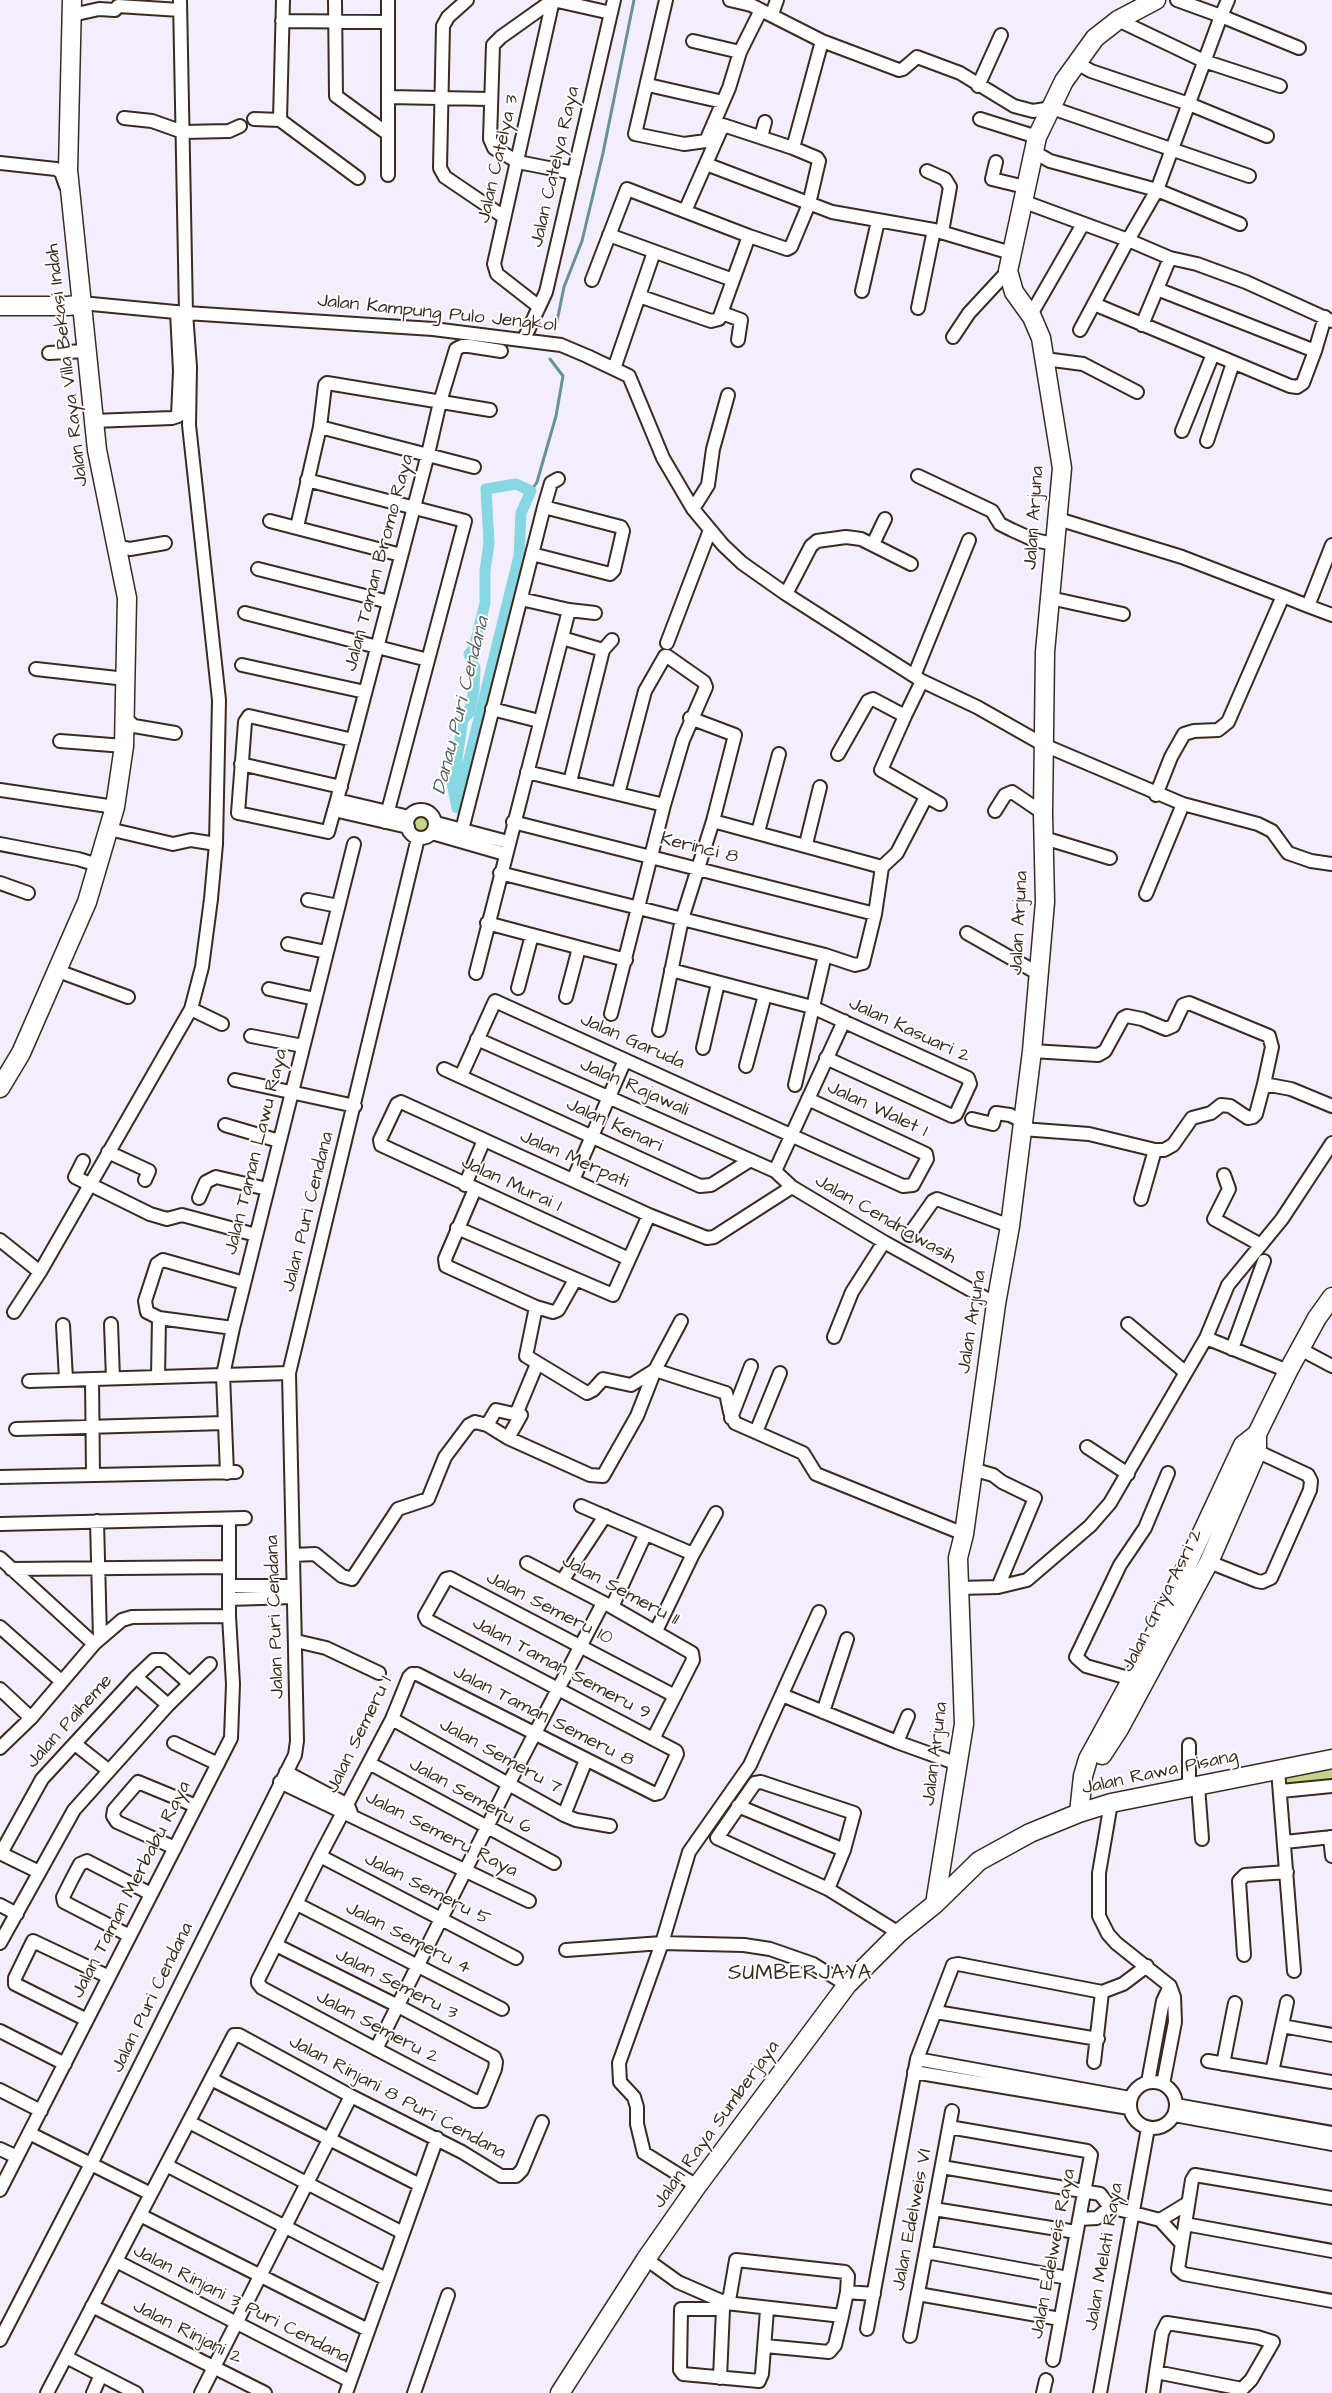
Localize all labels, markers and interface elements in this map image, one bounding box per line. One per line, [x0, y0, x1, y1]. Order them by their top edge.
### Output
street label: Jalan Catelya Raya [526, 84, 586, 250]
street label: Jalan Catelya 3 [473, 93, 525, 225]
street label: Jalan Raya Villa Bekasi Indah [42, 242, 94, 488]
street label: Jalan Kampung Pulo Jengkol [316, 290, 558, 338]
street label: Jalan Taman Bromo Raya [340, 452, 420, 674]
street label: Jalan Arjuna [1020, 465, 1050, 571]
water label: Danau Puri Cendana [428, 615, 496, 797]
street label: Kerinci 8 [658, 828, 740, 870]
street label: Jalan Arjuna [1006, 870, 1034, 976]
street label: Jalan Kasuari 2 [845, 993, 973, 1069]
street label: Jalan Garuda [576, 1009, 688, 1075]
street label: Jalan Taman Lawu Raya [220, 1047, 294, 1257]
street label: Jalan Rajawali [576, 1054, 692, 1122]
street label: Jalan Walet 1 [823, 1077, 931, 1143]
street label: Jalan Kenari [562, 1094, 666, 1158]
street label: Jalan Merpati [516, 1126, 632, 1194]
street label: Jalan Puri Cendana [278, 1130, 340, 1294]
street label: Jalan Murai 1 [457, 1152, 565, 1218]
street label: Jalan Cendrawasih [810, 1170, 960, 1270]
street label: Jalan Arjuna [954, 1269, 992, 1375]
street label: Jalan Griya Asri 2 [1117, 1526, 1209, 1676]
street label: Jalan Puri Cendana [262, 1535, 290, 1699]
street label: Jalan Semeru 11 [557, 1551, 683, 1631]
street label: Jalan Semeru 10 [482, 1567, 616, 1651]
street label: Jalan Taman Semeru 9 [468, 1612, 654, 1726]
street label: Jalan Taman Semeru 8 [449, 1661, 637, 1773]
street label: Jalan Paiheme [22, 1670, 118, 1774]
street label: Jalan Semeru 1 [322, 1673, 398, 1797]
street label: Jalan Arjuna [918, 1701, 954, 1807]
street label: Jalan Semeru 7 [435, 1714, 565, 1800]
street label: Jalan Rawa Pisang [1080, 1745, 1240, 1801]
street label: Jalan Semeru 6 [405, 1754, 535, 1840]
street label: Jalan Taman Merbabu Raya [67, 1778, 197, 2002]
street label: Jalan Semeru Raya [361, 1787, 521, 1883]
street label: Jalan Semeru 5 [360, 1848, 494, 1932]
street label: Jalan Semeru 4 [341, 1898, 475, 1980]
street label: Jalan Puri Cendana [107, 1919, 199, 2077]
street label: Jalan Semeru 3 [331, 1944, 461, 2026]
district label: SUMBERJAYA [727, 1962, 873, 1988]
street label: Jalan Semeru 2 [312, 1986, 442, 2070]
street label: Jalan Rinjani 8 Puri Cendana [284, 2031, 510, 2165]
street label: Jalan Raya Sumberjaya [649, 2037, 785, 2213]
street label: Jalan Edelweis VI [888, 2147, 938, 2293]
street label: Jalan Edelweis Raya [1026, 2167, 1082, 2341]
street label: Jalan Melati Raya [1081, 2181, 1129, 2333]
street label: Jalan Rinjani 3 Puri Cendana [129, 2240, 353, 2370]
street label: Jalan Rinjani 2 [129, 2296, 245, 2370]

